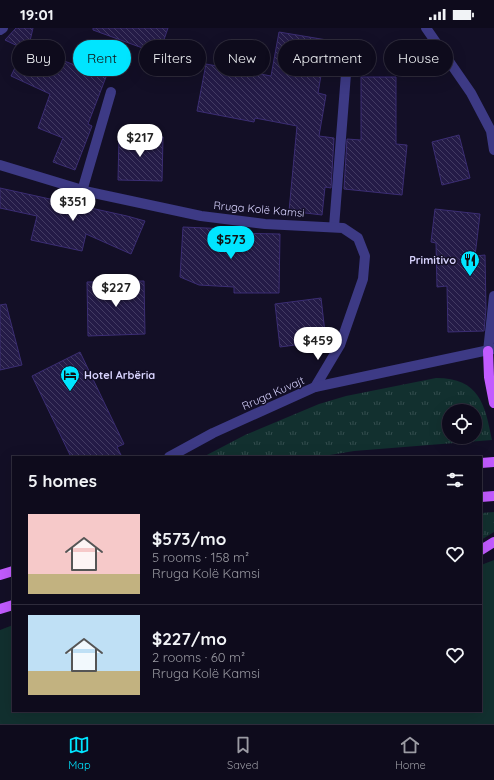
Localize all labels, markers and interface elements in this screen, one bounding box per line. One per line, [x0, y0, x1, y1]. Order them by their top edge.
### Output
text: 19:01 [20, 5, 54, 24]
chip: Buy [12, 40, 65, 76]
chip: Rent [73, 40, 131, 76]
chip: Filters [139, 40, 206, 76]
chip: New [214, 40, 270, 76]
chip: Apartment [278, 40, 376, 76]
chip: House [384, 40, 453, 76]
pin: $217 [116, 124, 164, 158]
text: $217 [126, 129, 154, 145]
pin: $351 [49, 188, 97, 222]
text: $351 [59, 193, 87, 209]
street label: Rruga Kolë Kamsi [213, 198, 305, 220]
pin: $573 [207, 226, 255, 260]
text: $573 [216, 231, 246, 247]
restaurant icon: Primitivo [459, 249, 481, 277]
place label: Primitivo [409, 253, 456, 267]
pin: $227 [92, 274, 140, 308]
text: $227 [101, 279, 131, 295]
pin: $459 [294, 327, 342, 361]
text: $459 [303, 332, 333, 348]
hotel icon: Hotel Arbëria [59, 364, 81, 392]
place label: Hotel Arbëria [84, 368, 155, 382]
street label: Rruga Kuvajt [240, 373, 307, 413]
map controls [442, 404, 482, 444]
button: locate [442, 404, 482, 444]
icon: filters [444, 469, 466, 491]
text: 5 homes [28, 470, 97, 491]
text: $573/mo [152, 528, 226, 549]
icon: home [60, 530, 108, 578]
icon: heart [444, 543, 466, 565]
text: 5 rooms · 158 m² [152, 549, 249, 565]
text: Rruga Kolë Kamsi [152, 565, 260, 581]
text: $227/mo [152, 628, 227, 649]
icon: home [60, 631, 108, 679]
icon: heart [444, 644, 466, 666]
text: 2 rooms · 60 m² [152, 649, 245, 665]
text: Rruga Kolë Kamsi [152, 665, 260, 681]
tab: Map [68, 734, 91, 772]
tab: Saved [227, 734, 258, 772]
tab: Home [395, 734, 426, 772]

